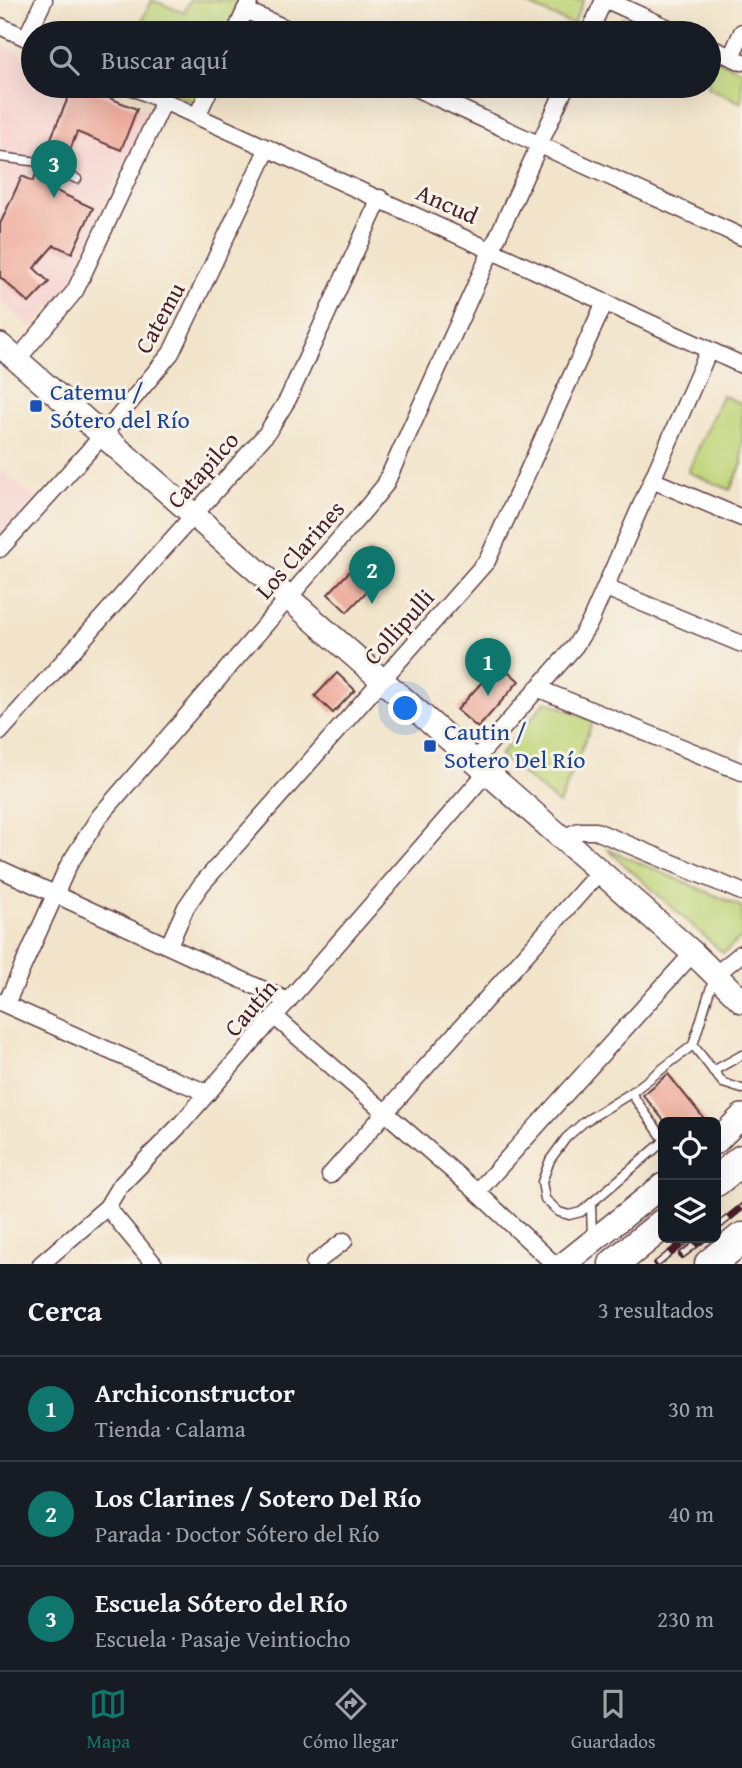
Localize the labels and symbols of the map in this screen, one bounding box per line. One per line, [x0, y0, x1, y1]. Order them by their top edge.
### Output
pin: 3 [31, 140, 77, 198]
street label: Ancud [411, 174, 484, 233]
street label: Catemu [126, 276, 193, 360]
place label: Catemu / Sótero del Río [50, 374, 190, 437]
marker: Catemu / Sótero del Río [28, 398, 44, 414]
street label: Catapilco [158, 423, 247, 516]
street label: Los Clarines [247, 493, 352, 607]
pin: 2 [349, 546, 395, 604]
street label: Collipulli [355, 581, 442, 672]
pin: 1 [465, 638, 511, 696]
your location [388, 691, 422, 725]
place label: Cautin / Sotero Del Río [444, 714, 585, 777]
marker: Cautin / Sotero Del Río [422, 738, 438, 754]
street label: Cautín [216, 971, 286, 1044]

